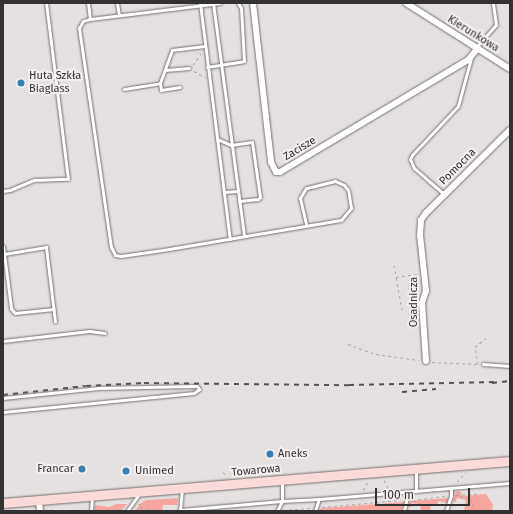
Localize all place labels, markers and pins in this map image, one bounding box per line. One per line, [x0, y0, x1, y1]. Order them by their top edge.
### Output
place label: Huta Szkła Biaglass [29, 70, 81, 96]
marker: Huta Szkła Biaglass [16, 78, 26, 88]
place label: Aneks [278, 447, 307, 461]
marker: Aneks [265, 449, 275, 459]
place label: Francar [37, 462, 74, 476]
marker: Francar [77, 464, 87, 474]
place label: Unimed [135, 464, 174, 478]
marker: Unimed [120, 465, 132, 477]

